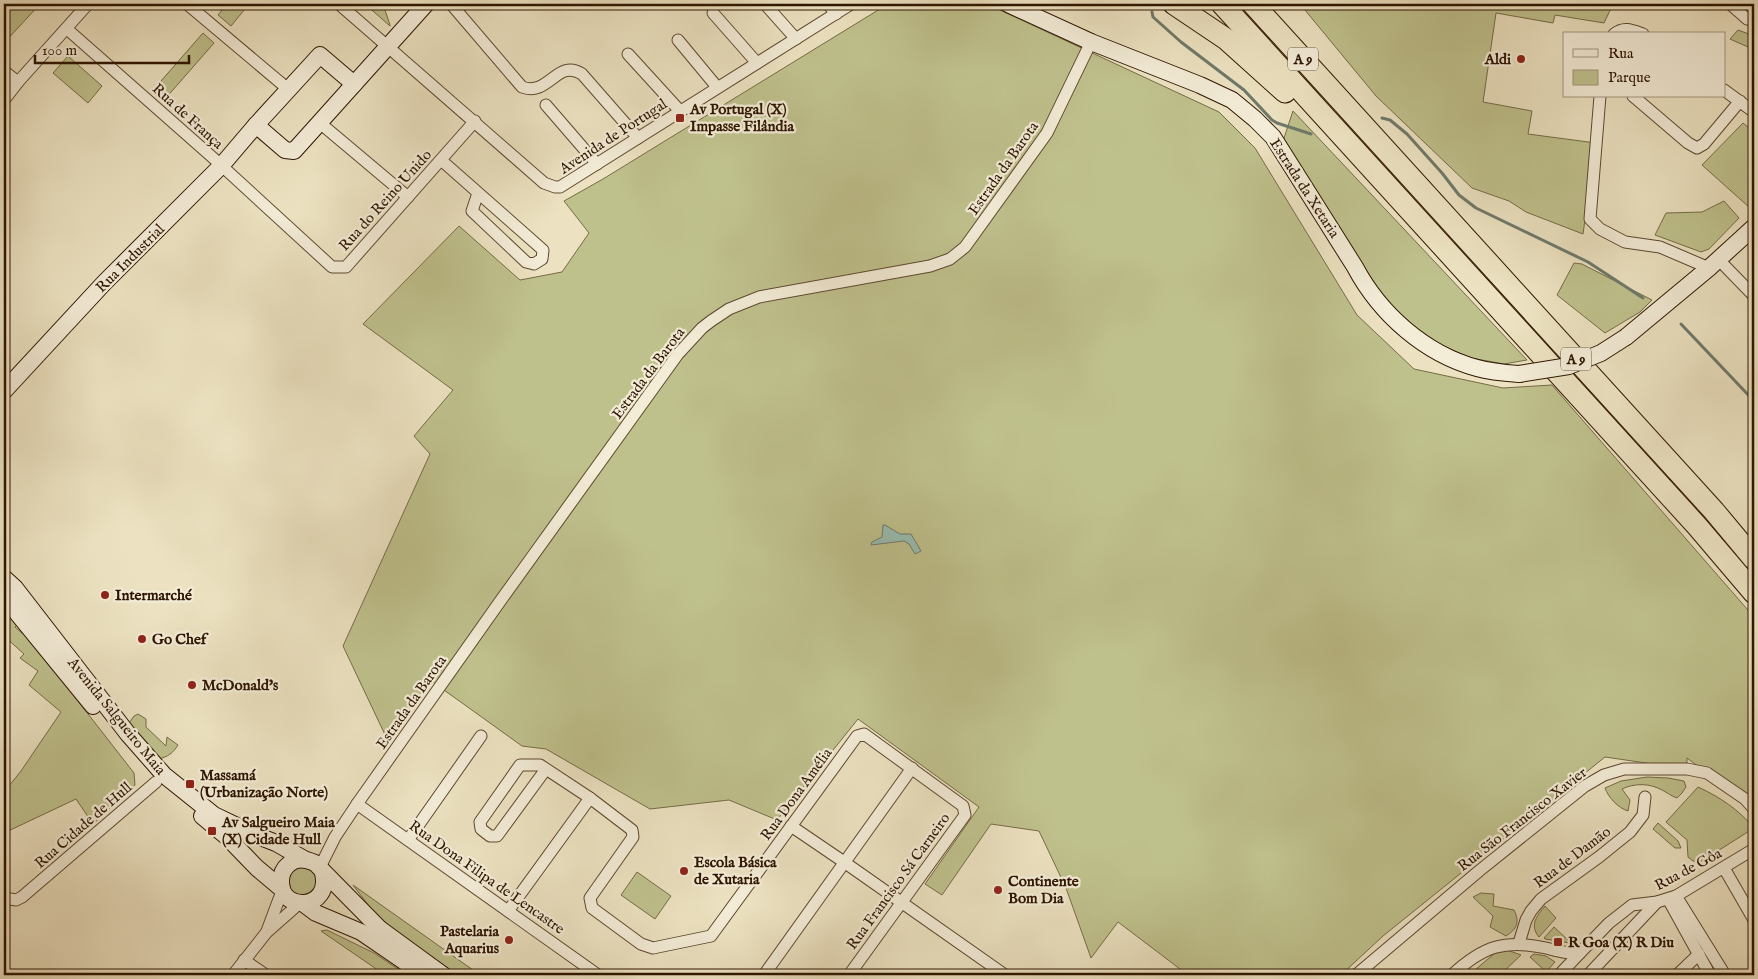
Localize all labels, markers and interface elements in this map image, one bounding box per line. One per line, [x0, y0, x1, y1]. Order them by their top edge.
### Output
scale bar [35, 32, 189, 64]
legend [1563, 32, 1726, 98]
text: 100 m [42, 41, 78, 60]
text: Rua [1608, 44, 1634, 63]
road number: A 9 [1288, 48, 1318, 70]
place label: Aldi [1484, 50, 1511, 69]
marker: Aldi [1515, 53, 1527, 65]
text: Parque [1608, 68, 1651, 87]
street label: Rua de França [148, 79, 228, 154]
street label: Avenida de Portugal [555, 94, 671, 179]
place label: Av Portugal (X) Impasse Filândia [689, 100, 794, 136]
marker: Av Portugal (X) Impasse Filândia [674, 112, 686, 124]
street label: Estrada da Barota [964, 117, 1043, 219]
street label: Estrada da Xetaria [1265, 135, 1344, 242]
street label: Rua do Reino Unido [335, 146, 436, 255]
street label: Rua Industrial [92, 219, 169, 297]
street label: Estrada da Barota [608, 323, 689, 423]
road number: A 9 [1561, 348, 1591, 370]
place label: Intermarché [115, 586, 192, 605]
marker: Intermarché [99, 589, 111, 601]
place label: Go Chef [152, 630, 209, 649]
marker: Go Chef [136, 633, 148, 645]
street label: Estrada da Barota [372, 651, 451, 753]
street label: Avenida Salgueiro Maia [63, 653, 170, 779]
place label: McDonald's [202, 676, 279, 695]
marker: McDonald's [186, 679, 198, 691]
street label: Rua Dona Amélia [756, 744, 837, 844]
street label: Rua São Francisco Xavier [1454, 763, 1591, 876]
place label: Massamá (Urbanização Norte) [200, 766, 328, 802]
street label: Rua Cidade de Hull [31, 777, 137, 873]
marker: Massamá (Urbanização Norte) [184, 778, 196, 790]
street label: Rua Francisco Sá Carneiro [842, 809, 954, 953]
place label: Av Salgueiro Maia (X) Cidade Hull [221, 813, 335, 849]
street label: Rua Dona Filipa de Lencastre [405, 816, 568, 939]
street label: Rua de Damão [1530, 822, 1615, 893]
marker: Av Salgueiro Maia (X) Cidade Hull [206, 825, 218, 837]
street label: Rua de Gôa [1651, 844, 1726, 895]
place label: Escola Básica de Xutaria [694, 853, 777, 889]
marker: Escola Básica de Xutaria [678, 865, 690, 877]
place label: Continente Bom Dia [1008, 872, 1079, 908]
marker: Continente Bom Dia [992, 884, 1004, 896]
place label: Pastelaria Aquarius [440, 922, 500, 958]
place label: R Goa (X) R Diu [1568, 933, 1674, 952]
marker: Pastelaria Aquarius [503, 934, 515, 946]
marker: R Goa (X) R Diu [1552, 936, 1564, 948]

